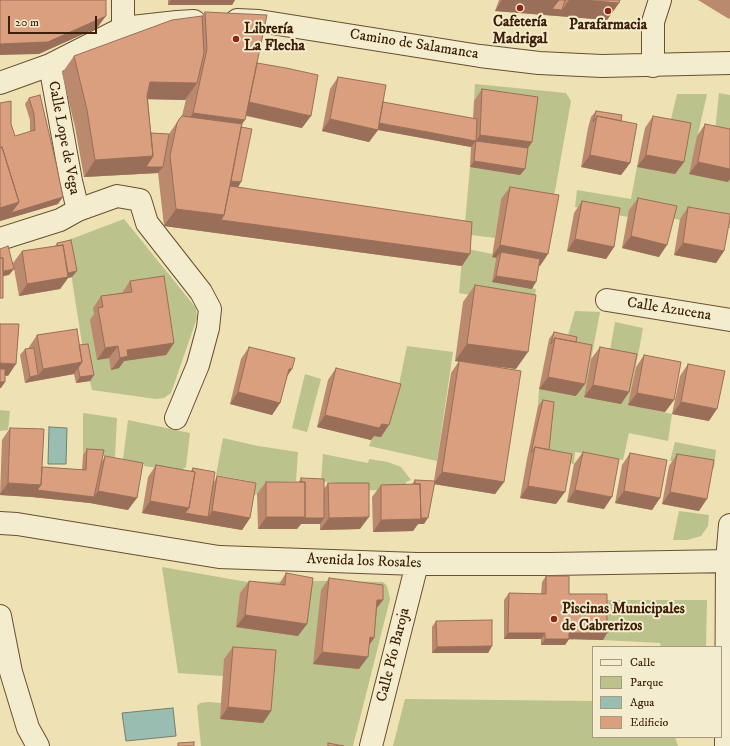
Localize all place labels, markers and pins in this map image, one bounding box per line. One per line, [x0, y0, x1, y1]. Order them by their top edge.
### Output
marker: Cafetería Madrigal [515, 3, 525, 13]
marker: Parafarmacia [603, 6, 613, 16]
place label: Cafetería Madrigal [492, 14, 548, 49]
place label: Parafarmacia [569, 17, 647, 35]
place label: Librería La Flecha [244, 21, 305, 56]
marker: Librería La Flecha [231, 34, 241, 44]
place label: Piscinas Municipales de Cabrerizos [562, 601, 685, 636]
marker: Piscinas Municipales de Cabrerizos [549, 614, 559, 624]

